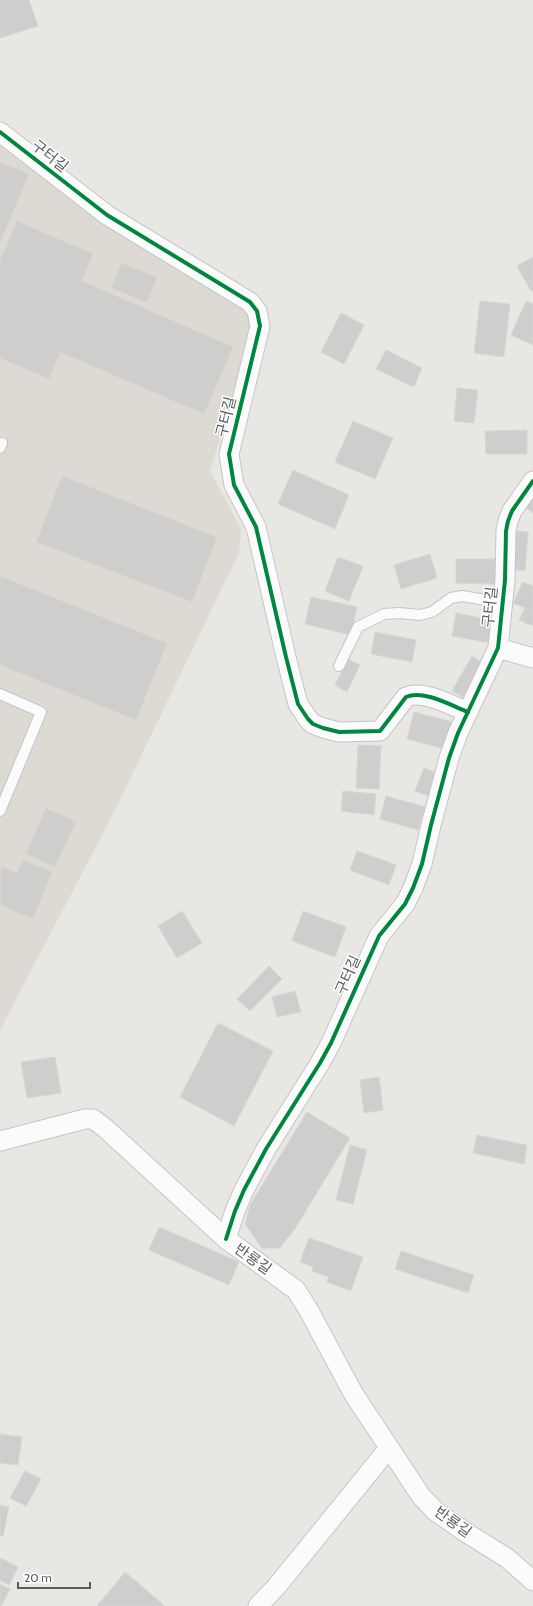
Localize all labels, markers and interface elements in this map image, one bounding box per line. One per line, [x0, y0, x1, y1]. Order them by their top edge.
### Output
street label: 구터길 [28, 136, 72, 176]
street label: 구터길 [212, 395, 240, 439]
street label: 구터길 [479, 585, 501, 629]
street label: 구터길 [331, 952, 365, 998]
street label: 반룡길 [231, 1240, 275, 1278]
street label: 반룡길 [431, 1503, 475, 1541]
scale bar [18, 1564, 90, 1590]
text: 20 m [24, 1570, 52, 1585]

